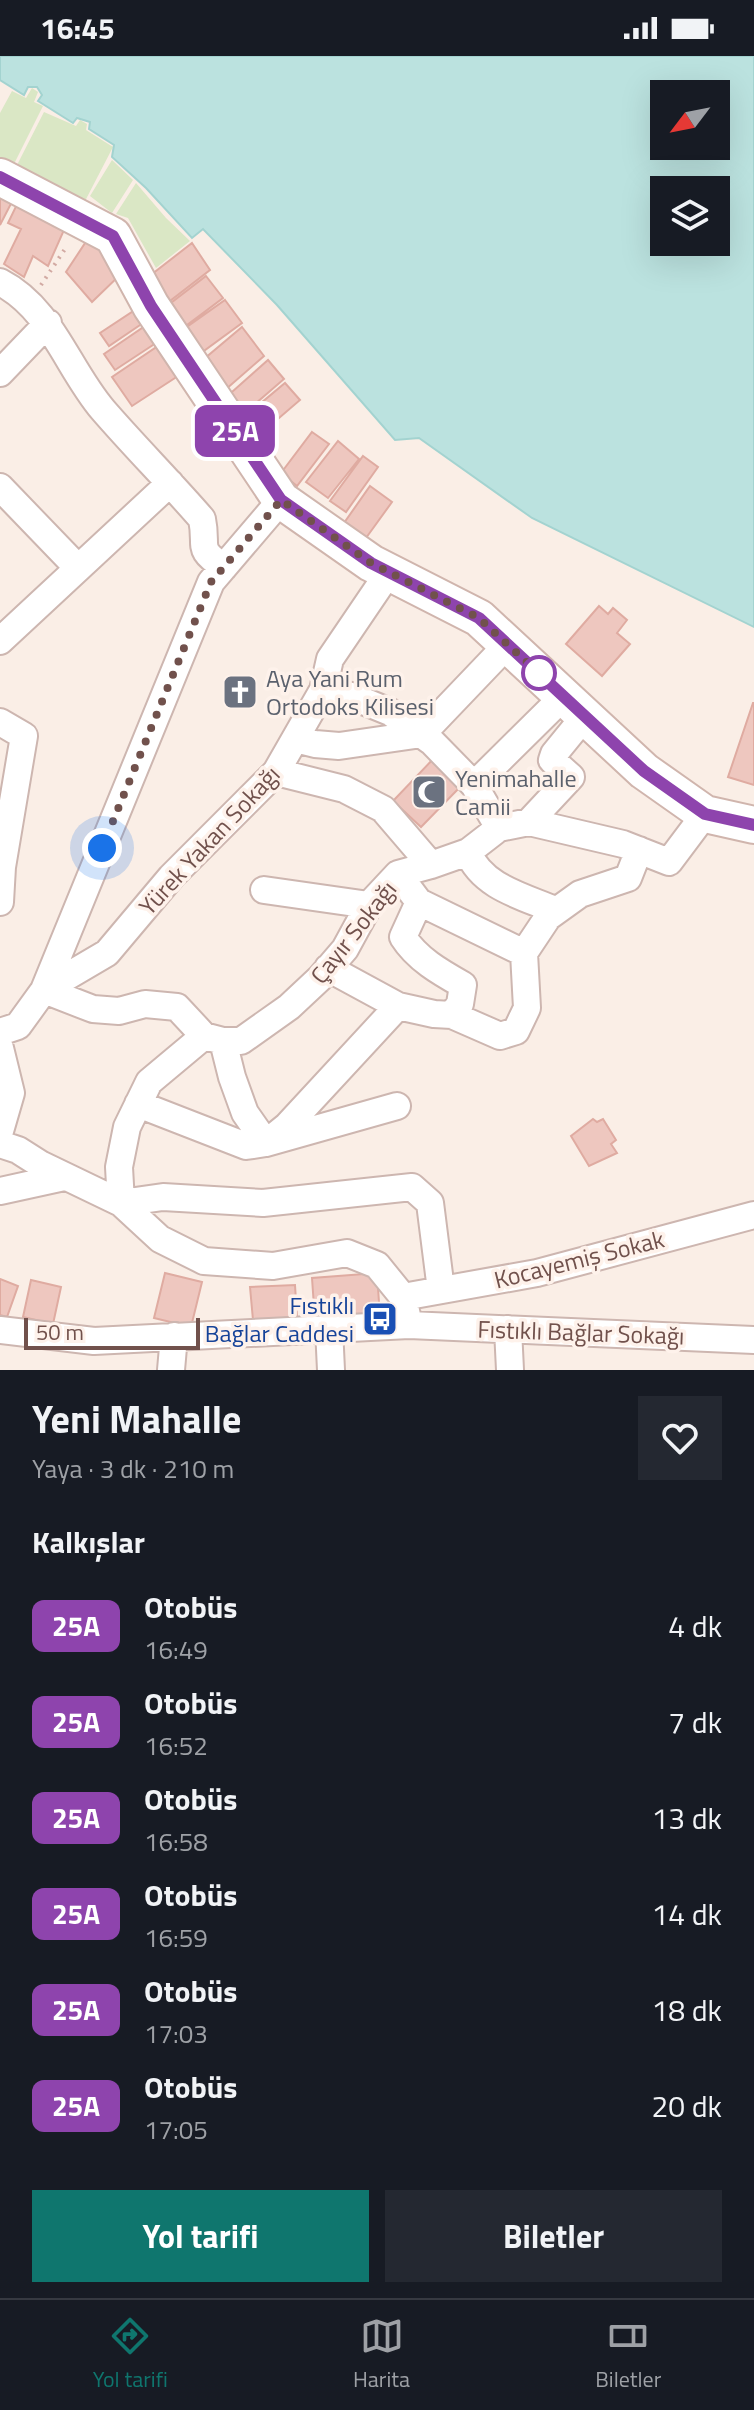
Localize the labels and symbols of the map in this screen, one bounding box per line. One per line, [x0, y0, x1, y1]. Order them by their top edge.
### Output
north arrow [650, 80, 730, 160]
line badge: 25A [189, 405, 281, 457]
unlabelled marker [522, 656, 556, 690]
place label: Aya Yani Rum Ortodoks Kilisesi [266, 660, 434, 724]
church icon: Aya Yani Rum Ortodoks Kilisesi [221, 673, 259, 711]
street label: Yürek Yakan Sokağı [130, 757, 288, 923]
place label: Yenimahalle Camii [455, 760, 577, 824]
mosque icon: Yenimahalle Camii [410, 773, 448, 811]
your location [82, 828, 122, 868]
street label: Çayır Sokağı [301, 873, 405, 991]
street label: Kocayemiş Sokak [490, 1220, 668, 1298]
place label: Fıstıklı Bağlar Caddesi [205, 1287, 354, 1351]
bus stop icon: Fıstıklı Bağlar Caddesi [361, 1300, 399, 1338]
street label: Fıstıklı Bağlar Sokağı [477, 1310, 685, 1354]
scale bar [24, 1314, 200, 1350]

